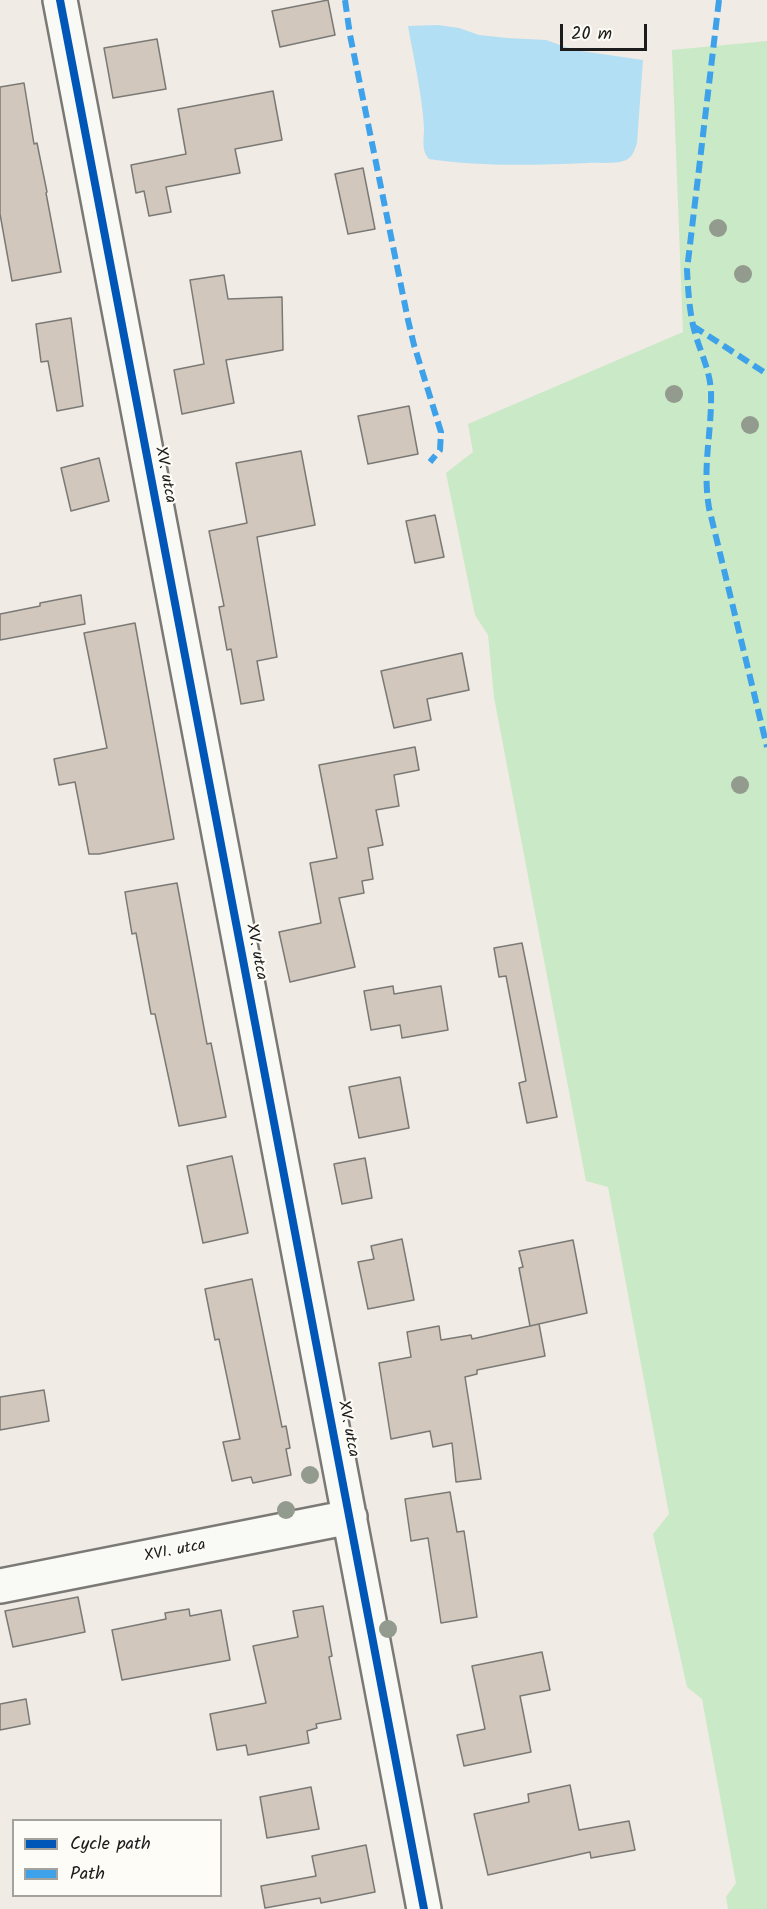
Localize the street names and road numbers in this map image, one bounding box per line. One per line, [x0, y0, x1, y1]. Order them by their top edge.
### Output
street label: XV. utca [149, 445, 179, 505]
street label: XV. utca [240, 922, 270, 982]
street label: XV. utca [332, 1399, 362, 1459]
street label: XVI. utca [143, 1537, 207, 1567]

